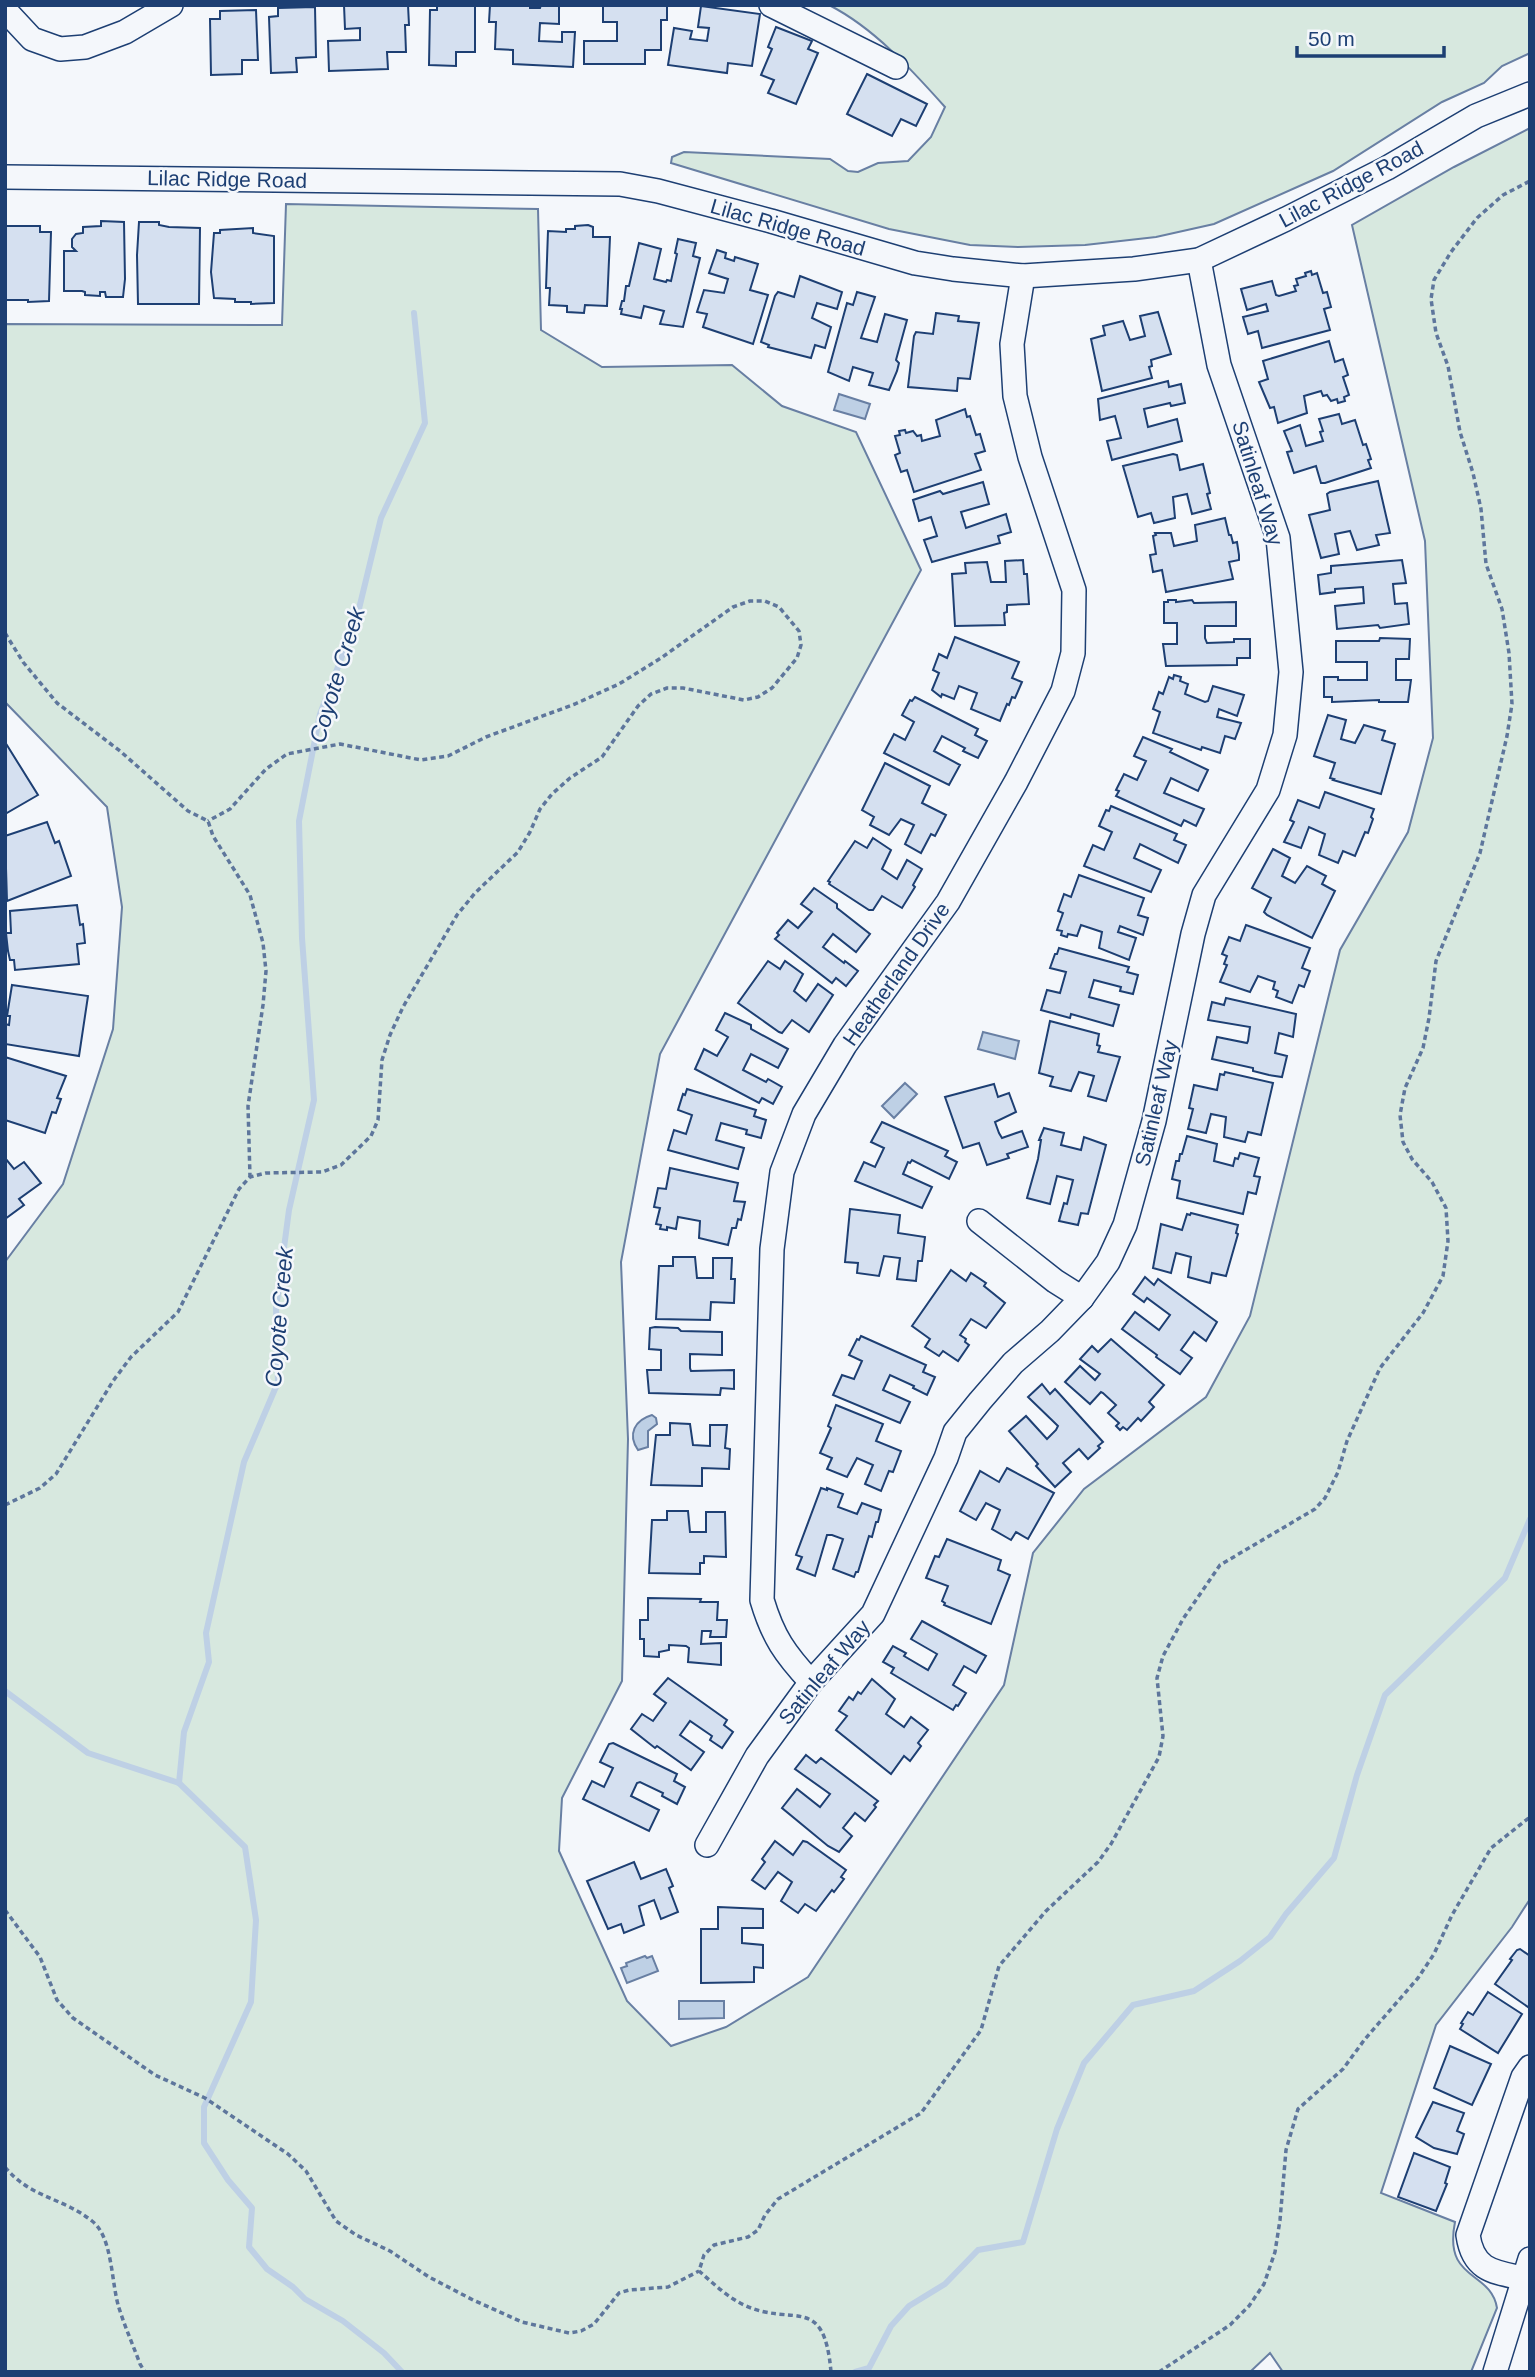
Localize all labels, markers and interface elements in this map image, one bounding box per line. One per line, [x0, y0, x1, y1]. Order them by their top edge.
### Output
scale bar [1297, 14, 1444, 58]
text: 50 m [1308, 27, 1355, 50]
street label: Lilac Ridge Road [1275, 136, 1427, 232]
street label: Lilac Ridge Road [147, 166, 307, 192]
street label: Lilac Ridge Road [708, 194, 868, 260]
street label: Satinleaf Way [1228, 418, 1288, 548]
water label: Coyote Creek [304, 603, 370, 746]
street label: Heatherland Drive [838, 898, 954, 1050]
street label: Satinleaf Way [1130, 1037, 1182, 1168]
water label: Coyote Creek [260, 1244, 298, 1388]
street label: Satinleaf Way [774, 1615, 875, 1729]

